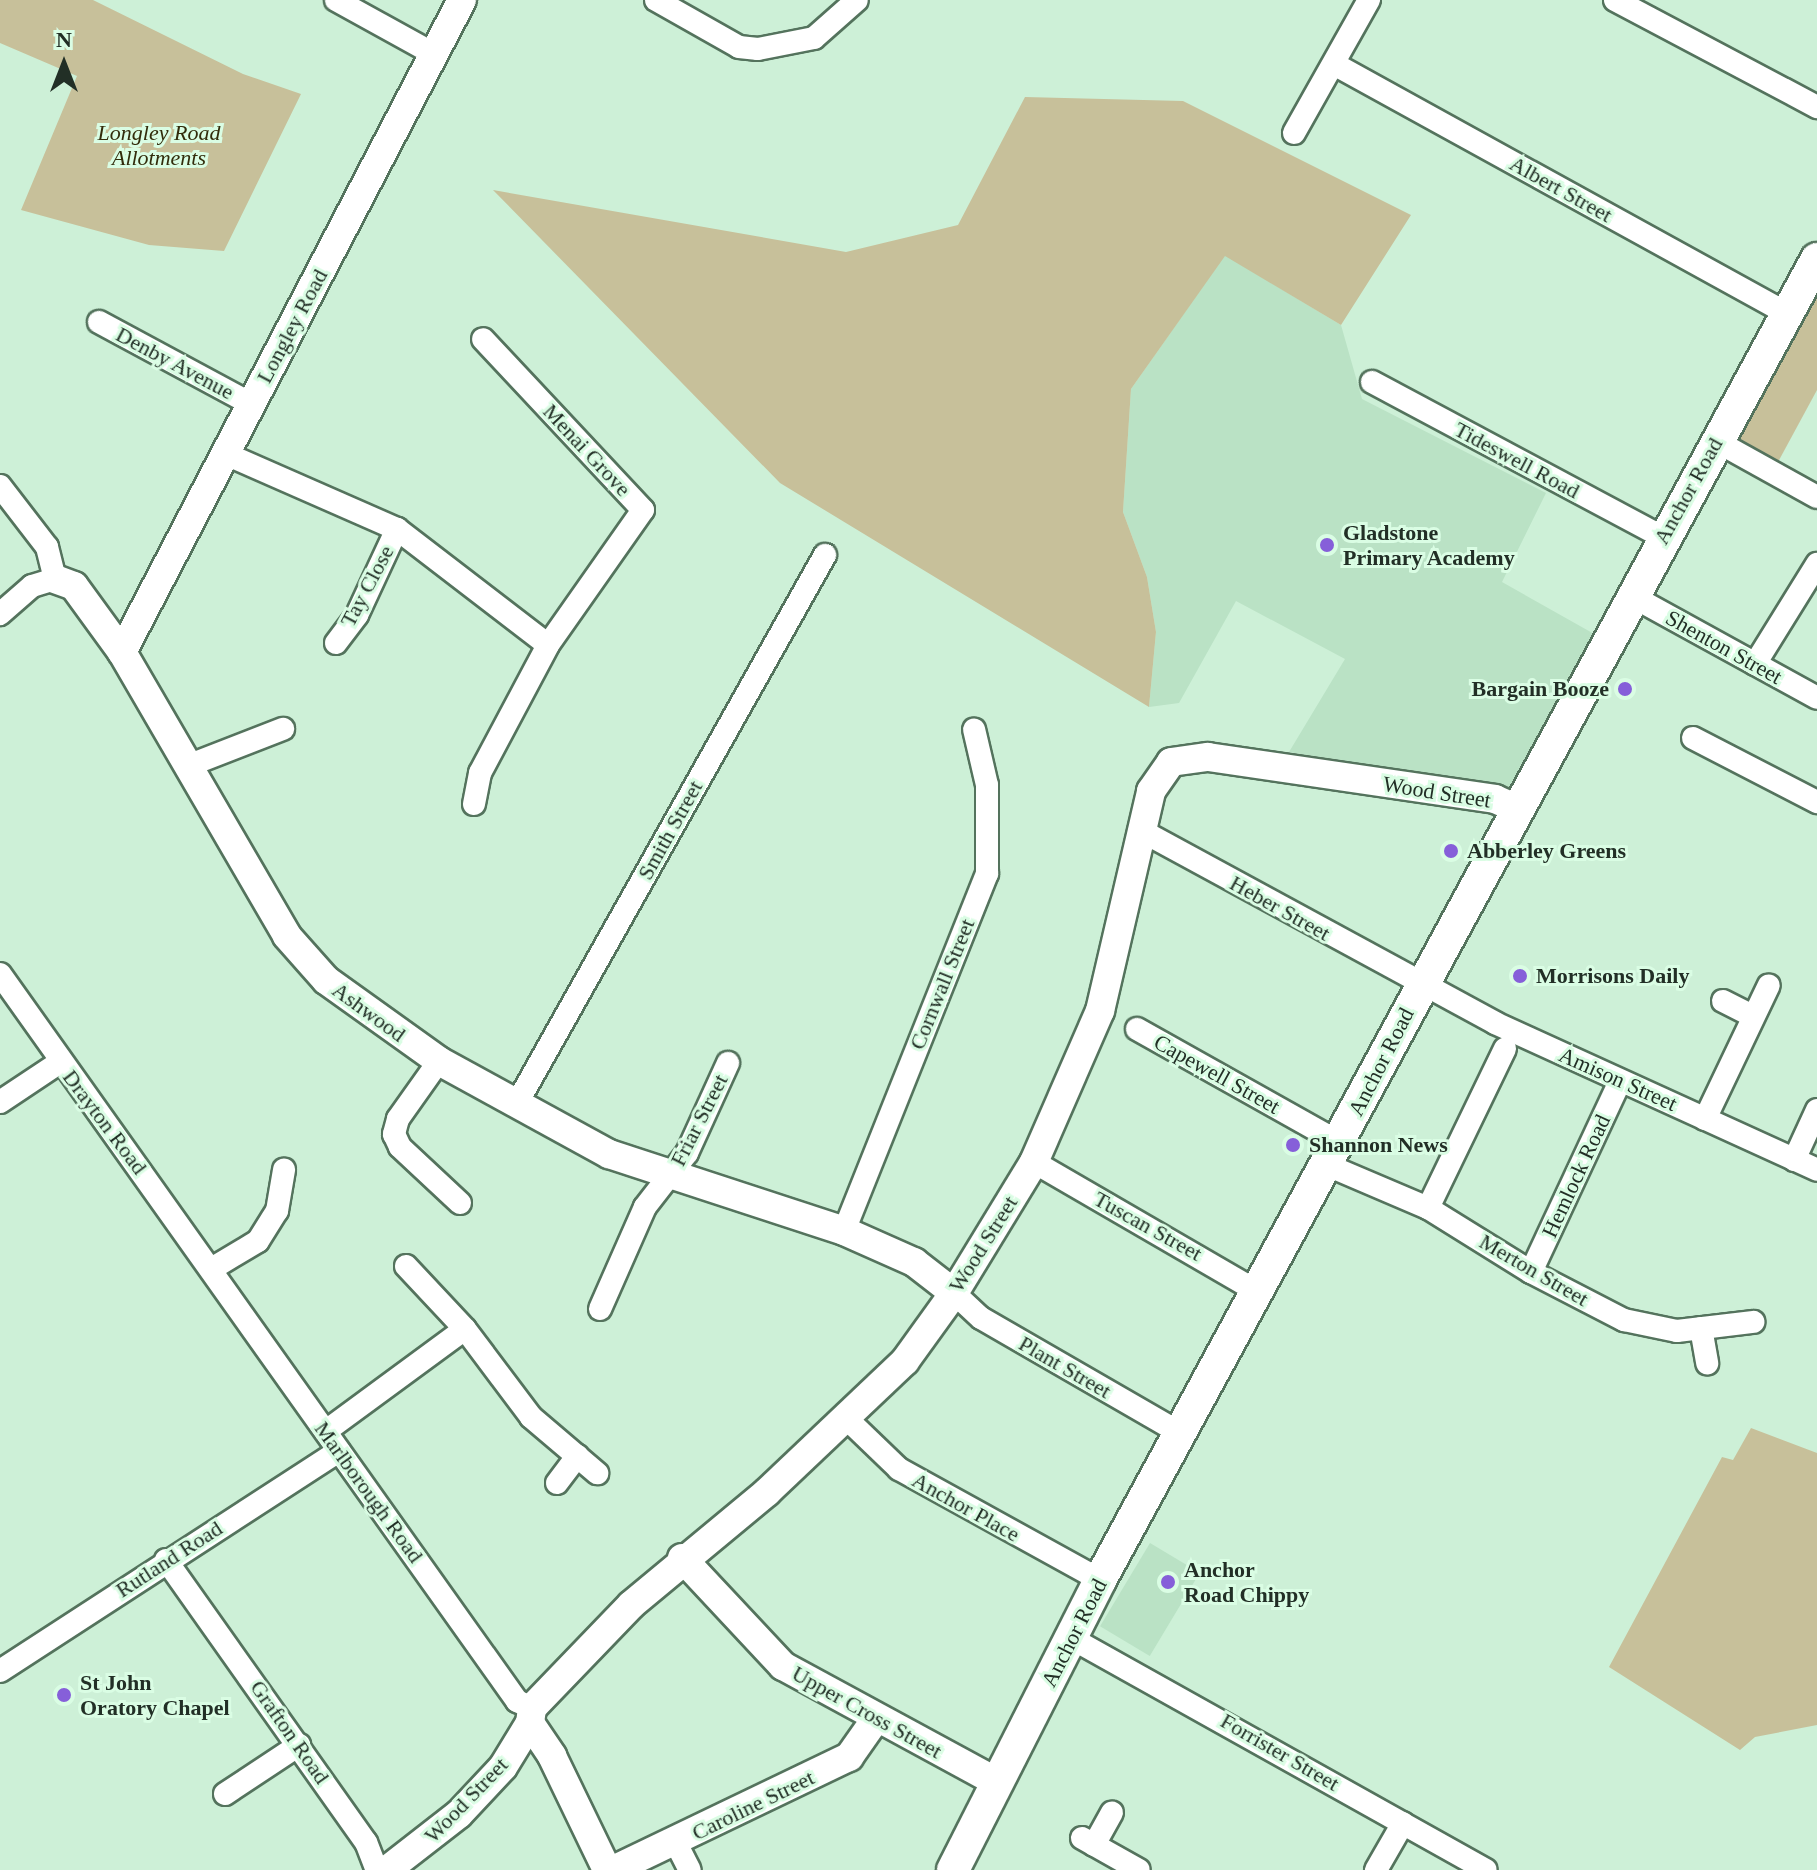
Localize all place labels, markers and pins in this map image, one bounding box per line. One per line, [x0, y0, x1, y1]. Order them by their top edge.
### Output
place label: Gladstone Primary Academy [1343, 519, 1516, 570]
marker: Gladstone Primary Academy [1318, 536, 1336, 554]
place label: Bargain Booze [1472, 676, 1609, 702]
marker: Bargain Booze [1616, 680, 1634, 698]
place label: Abberley Greens [1467, 838, 1626, 864]
marker: Abberley Greens [1442, 842, 1460, 860]
place label: Morrisons Daily [1536, 963, 1689, 989]
marker: Morrisons Daily [1511, 967, 1529, 985]
place label: Shannon News [1309, 1132, 1448, 1158]
marker: Shannon News [1284, 1136, 1302, 1154]
place label: Anchor Road Chippy [1184, 1556, 1309, 1608]
marker: Anchor Road Chippy [1159, 1573, 1177, 1591]
place label: St John Oratory Chapel [80, 1669, 230, 1720]
marker: St John Oratory Chapel [55, 1686, 73, 1704]

